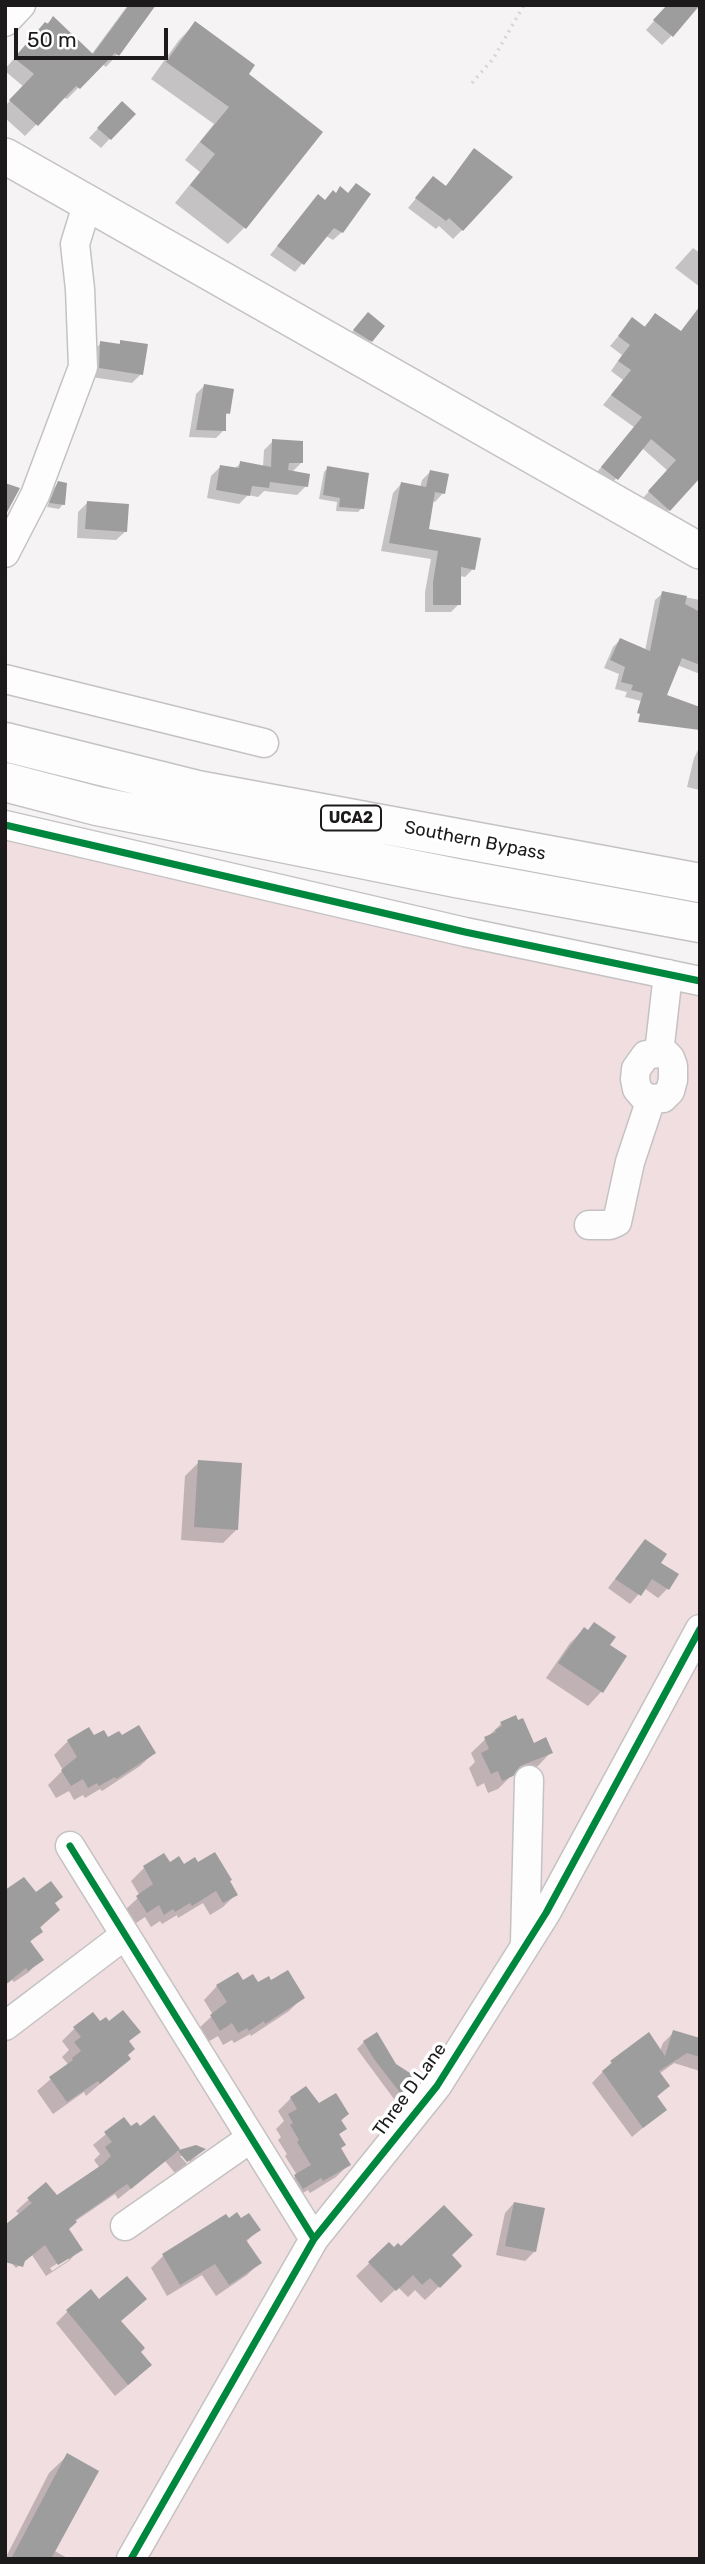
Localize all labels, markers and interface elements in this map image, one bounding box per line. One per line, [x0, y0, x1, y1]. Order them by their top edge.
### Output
scale bar [18, 14, 172, 58]
text: 50 m [27, 27, 77, 52]
road number: UCA2 [321, 806, 381, 831]
street label: Southern Bypass [402, 817, 548, 865]
street label: Three D Lane [369, 2039, 451, 2141]

